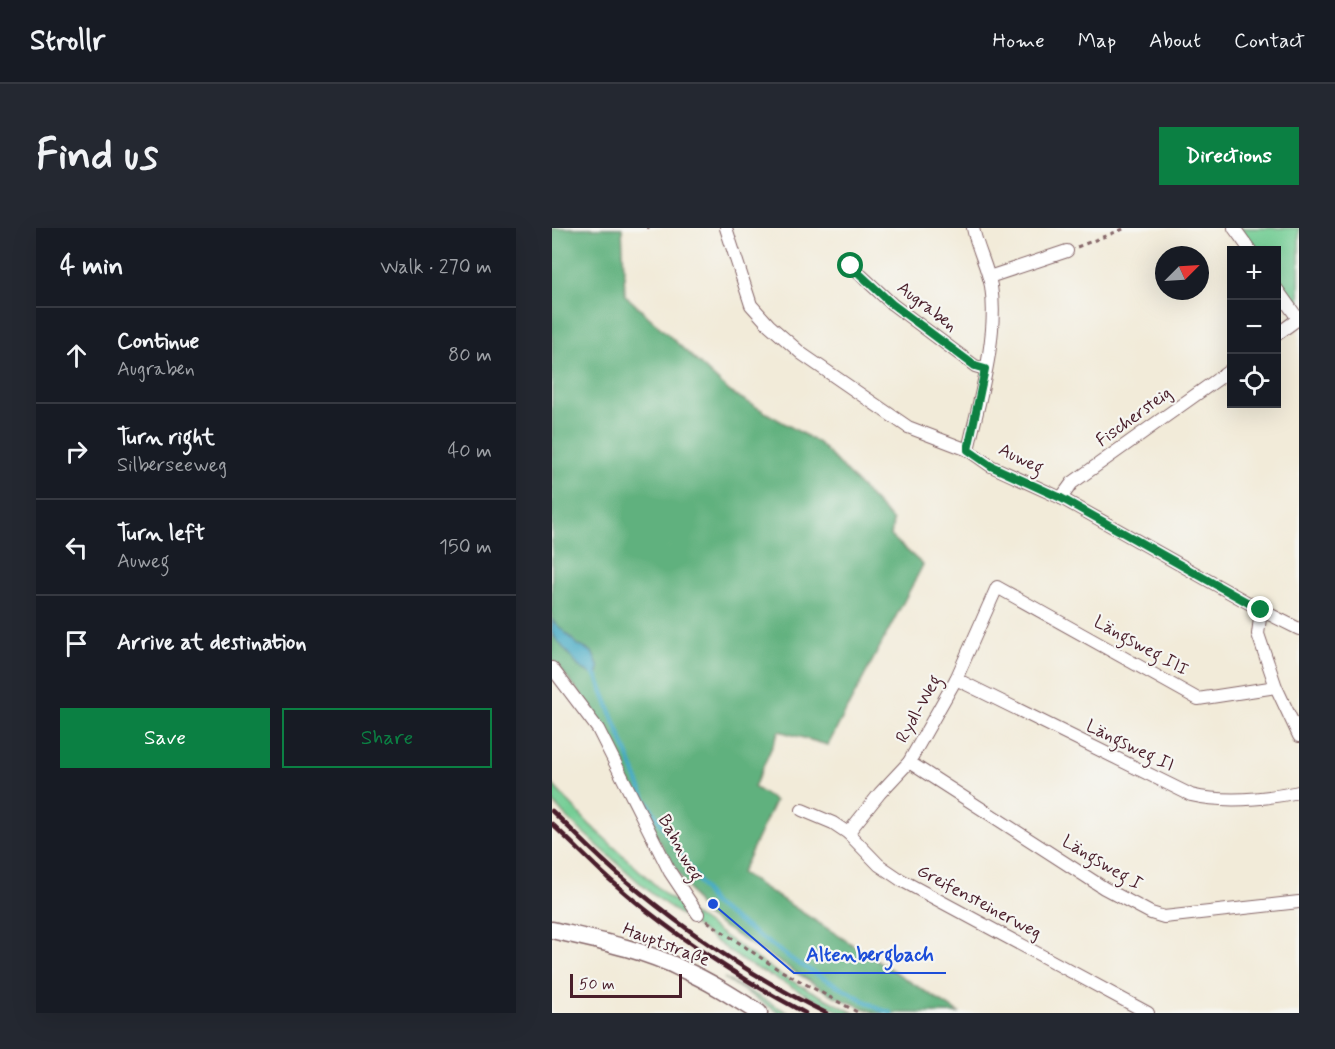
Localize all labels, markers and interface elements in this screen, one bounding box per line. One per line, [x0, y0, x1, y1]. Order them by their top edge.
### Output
text: Strollr [30, 23, 105, 60]
text: Home [993, 27, 1045, 55]
text: Map [1078, 27, 1116, 55]
text: About [1149, 27, 1201, 55]
text: Contact [1234, 27, 1305, 55]
button: Directions [1159, 127, 1299, 185]
text: Find us [36, 129, 158, 184]
north arrow [1155, 246, 1209, 300]
map controls [1227, 246, 1281, 408]
button: + [1227, 246, 1281, 300]
text: 4 min [60, 250, 123, 284]
route start [837, 252, 863, 278]
text: Walk · 270 m [380, 254, 492, 281]
street label: Augraben [892, 276, 962, 338]
button: − [1227, 300, 1281, 354]
text: Continue [117, 328, 199, 356]
icon: ahead [60, 339, 93, 372]
text: 80 m [448, 342, 492, 369]
button: locate [1227, 354, 1281, 408]
text: Augraben [117, 356, 195, 383]
street label: Fischersteig [1091, 381, 1177, 453]
text: Turn right [117, 424, 215, 452]
icon: right [60, 435, 93, 468]
text: 40 m [448, 438, 492, 465]
street label: Auweg [994, 438, 1048, 482]
text: Silberseeweg [117, 452, 227, 479]
text: Turn left [117, 520, 205, 548]
icon: left [60, 531, 93, 564]
text: 150 m [439, 534, 492, 561]
text: Auweg [117, 548, 170, 575]
route end [1247, 596, 1273, 622]
street label: Längsweg III [1088, 610, 1193, 684]
icon: arrive [60, 627, 93, 660]
text: Arrive at destination [117, 629, 307, 657]
street label: Rydl-Weg [890, 671, 949, 748]
button: Save [60, 708, 270, 768]
button: Share [282, 708, 492, 768]
street label: Längsweg II [1081, 714, 1178, 779]
street label: Bahnweg [650, 810, 708, 887]
street label: Längsweg I [1056, 830, 1147, 898]
street label: Greifensteinerweg [912, 859, 1046, 945]
street label: Hauptstraße [619, 917, 713, 973]
callout: Altenbergbach [794, 935, 946, 973]
text: Altenbergbach [806, 942, 934, 971]
scale bar [570, 971, 682, 998]
text: 50 m [579, 974, 615, 995]

